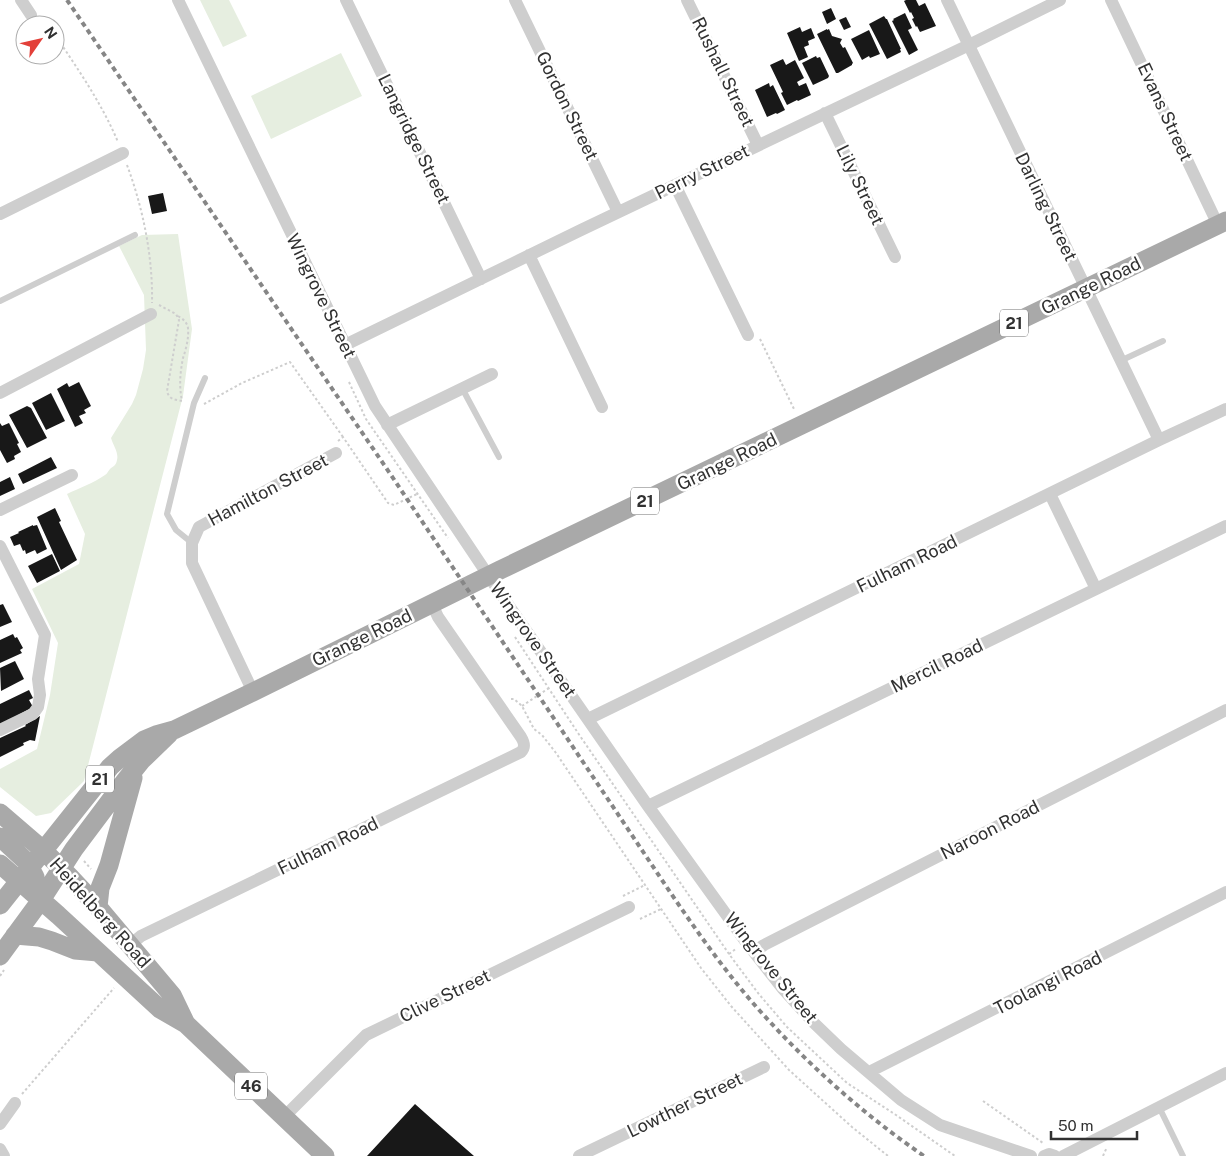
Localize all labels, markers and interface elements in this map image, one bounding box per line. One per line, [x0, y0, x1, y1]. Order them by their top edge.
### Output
street label: Rushall Street [688, 13, 759, 130]
north arrow [15, 15, 65, 65]
text: N [41, 24, 60, 42]
street label: Gordon Street [532, 48, 603, 164]
street label: Evans Street [1134, 59, 1197, 164]
street label: Langridge Street [374, 70, 455, 207]
street label: Perry Street [651, 140, 752, 203]
street label: Lily Street [832, 141, 889, 228]
street label: Darling Street [1011, 149, 1082, 264]
street label: Wingrove Street [282, 230, 361, 362]
street label: Grange Road [1038, 252, 1144, 319]
road number: 21 [1000, 309, 1028, 336]
street label: Grange Road [674, 428, 780, 495]
street label: Hamilton Street [204, 449, 331, 530]
road number: 21 [631, 488, 659, 514]
street label: Fulham Road [853, 530, 961, 597]
street label: Wingrove Street [486, 578, 581, 702]
street label: Grange Road [309, 604, 415, 671]
street label: Mercil Road [887, 634, 986, 697]
road number: 21 [86, 766, 114, 792]
street label: Naroon Road [937, 796, 1043, 863]
street label: Fulham Road [274, 812, 382, 879]
street label: Heidelberg Road [46, 853, 155, 972]
street label: Wingrove Street [720, 908, 822, 1027]
street label: Toolangi Road [990, 946, 1105, 1019]
street label: Clive Street [396, 965, 493, 1026]
street label: Lowther Street [624, 1068, 746, 1142]
road number: 46 [235, 1072, 267, 1100]
scale bar [1051, 1108, 1137, 1140]
text: 50 m [1058, 1117, 1093, 1134]

